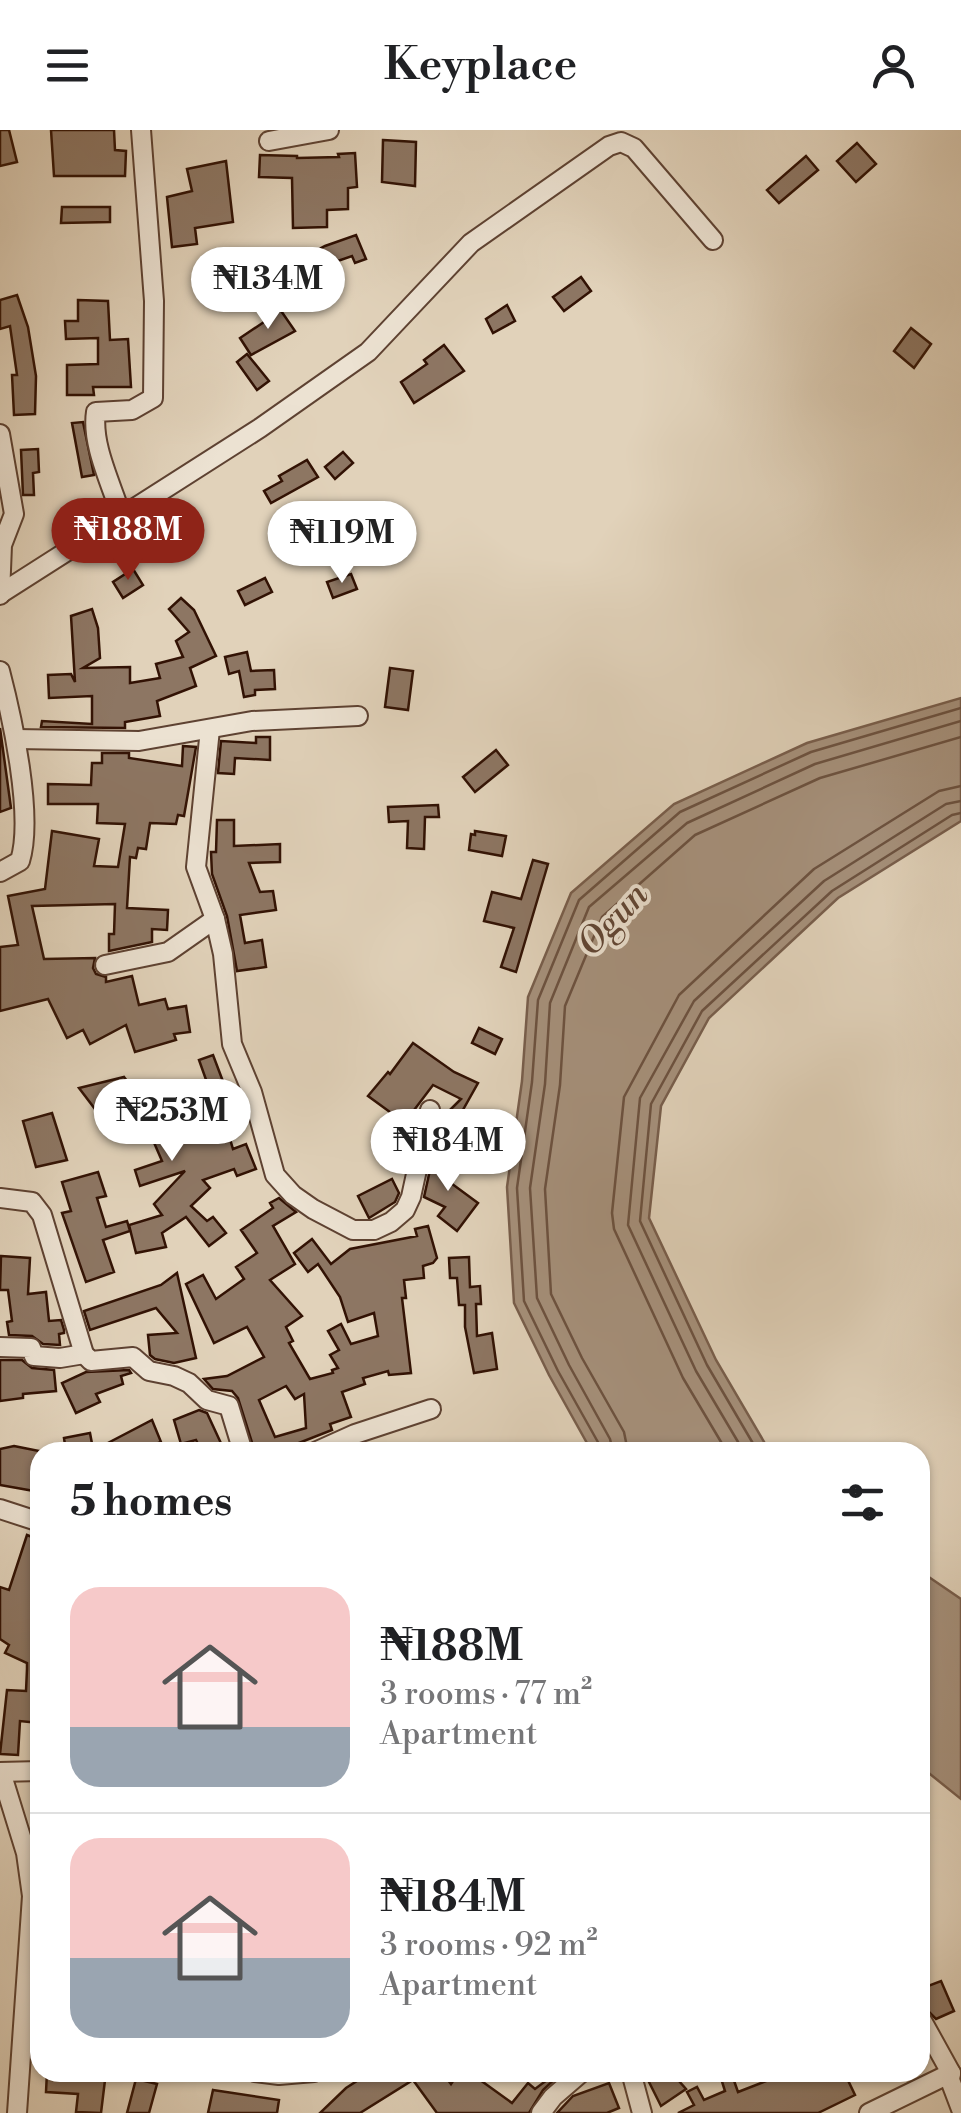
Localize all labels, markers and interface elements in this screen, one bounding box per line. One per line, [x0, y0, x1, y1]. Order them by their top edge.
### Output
text: Keyplace [384, 37, 577, 94]
icon: menu [40, 38, 95, 93]
icon: person [866, 38, 921, 93]
pin: ₦134M [198, 247, 338, 332]
text: ₦134M [213, 259, 323, 299]
pin: ₦188M [58, 498, 198, 583]
pin: ₦119M [272, 501, 412, 586]
text: ₦188M [73, 510, 183, 550]
text: ₦119M [290, 513, 394, 553]
water label: Ogun [569, 874, 658, 966]
pin: ₦253M [102, 1079, 242, 1164]
text: ₦253M [116, 1091, 228, 1131]
pin: ₦184M [378, 1109, 518, 1194]
text: ₦184M [393, 1121, 503, 1161]
icon: filters [835, 1475, 890, 1530]
text: 5 homes [70, 1476, 232, 1529]
text: ₦188M [380, 1621, 523, 1674]
icon: home [150, 1627, 270, 1747]
text: 3 rooms · 77 m² [380, 1674, 592, 1714]
text: Apartment [380, 1714, 537, 1754]
text: ₦184M [380, 1872, 525, 1925]
icon: home [150, 1878, 270, 1998]
text: 3 rooms · 92 m² [380, 1925, 598, 1965]
text: Apartment [380, 1965, 537, 2005]

